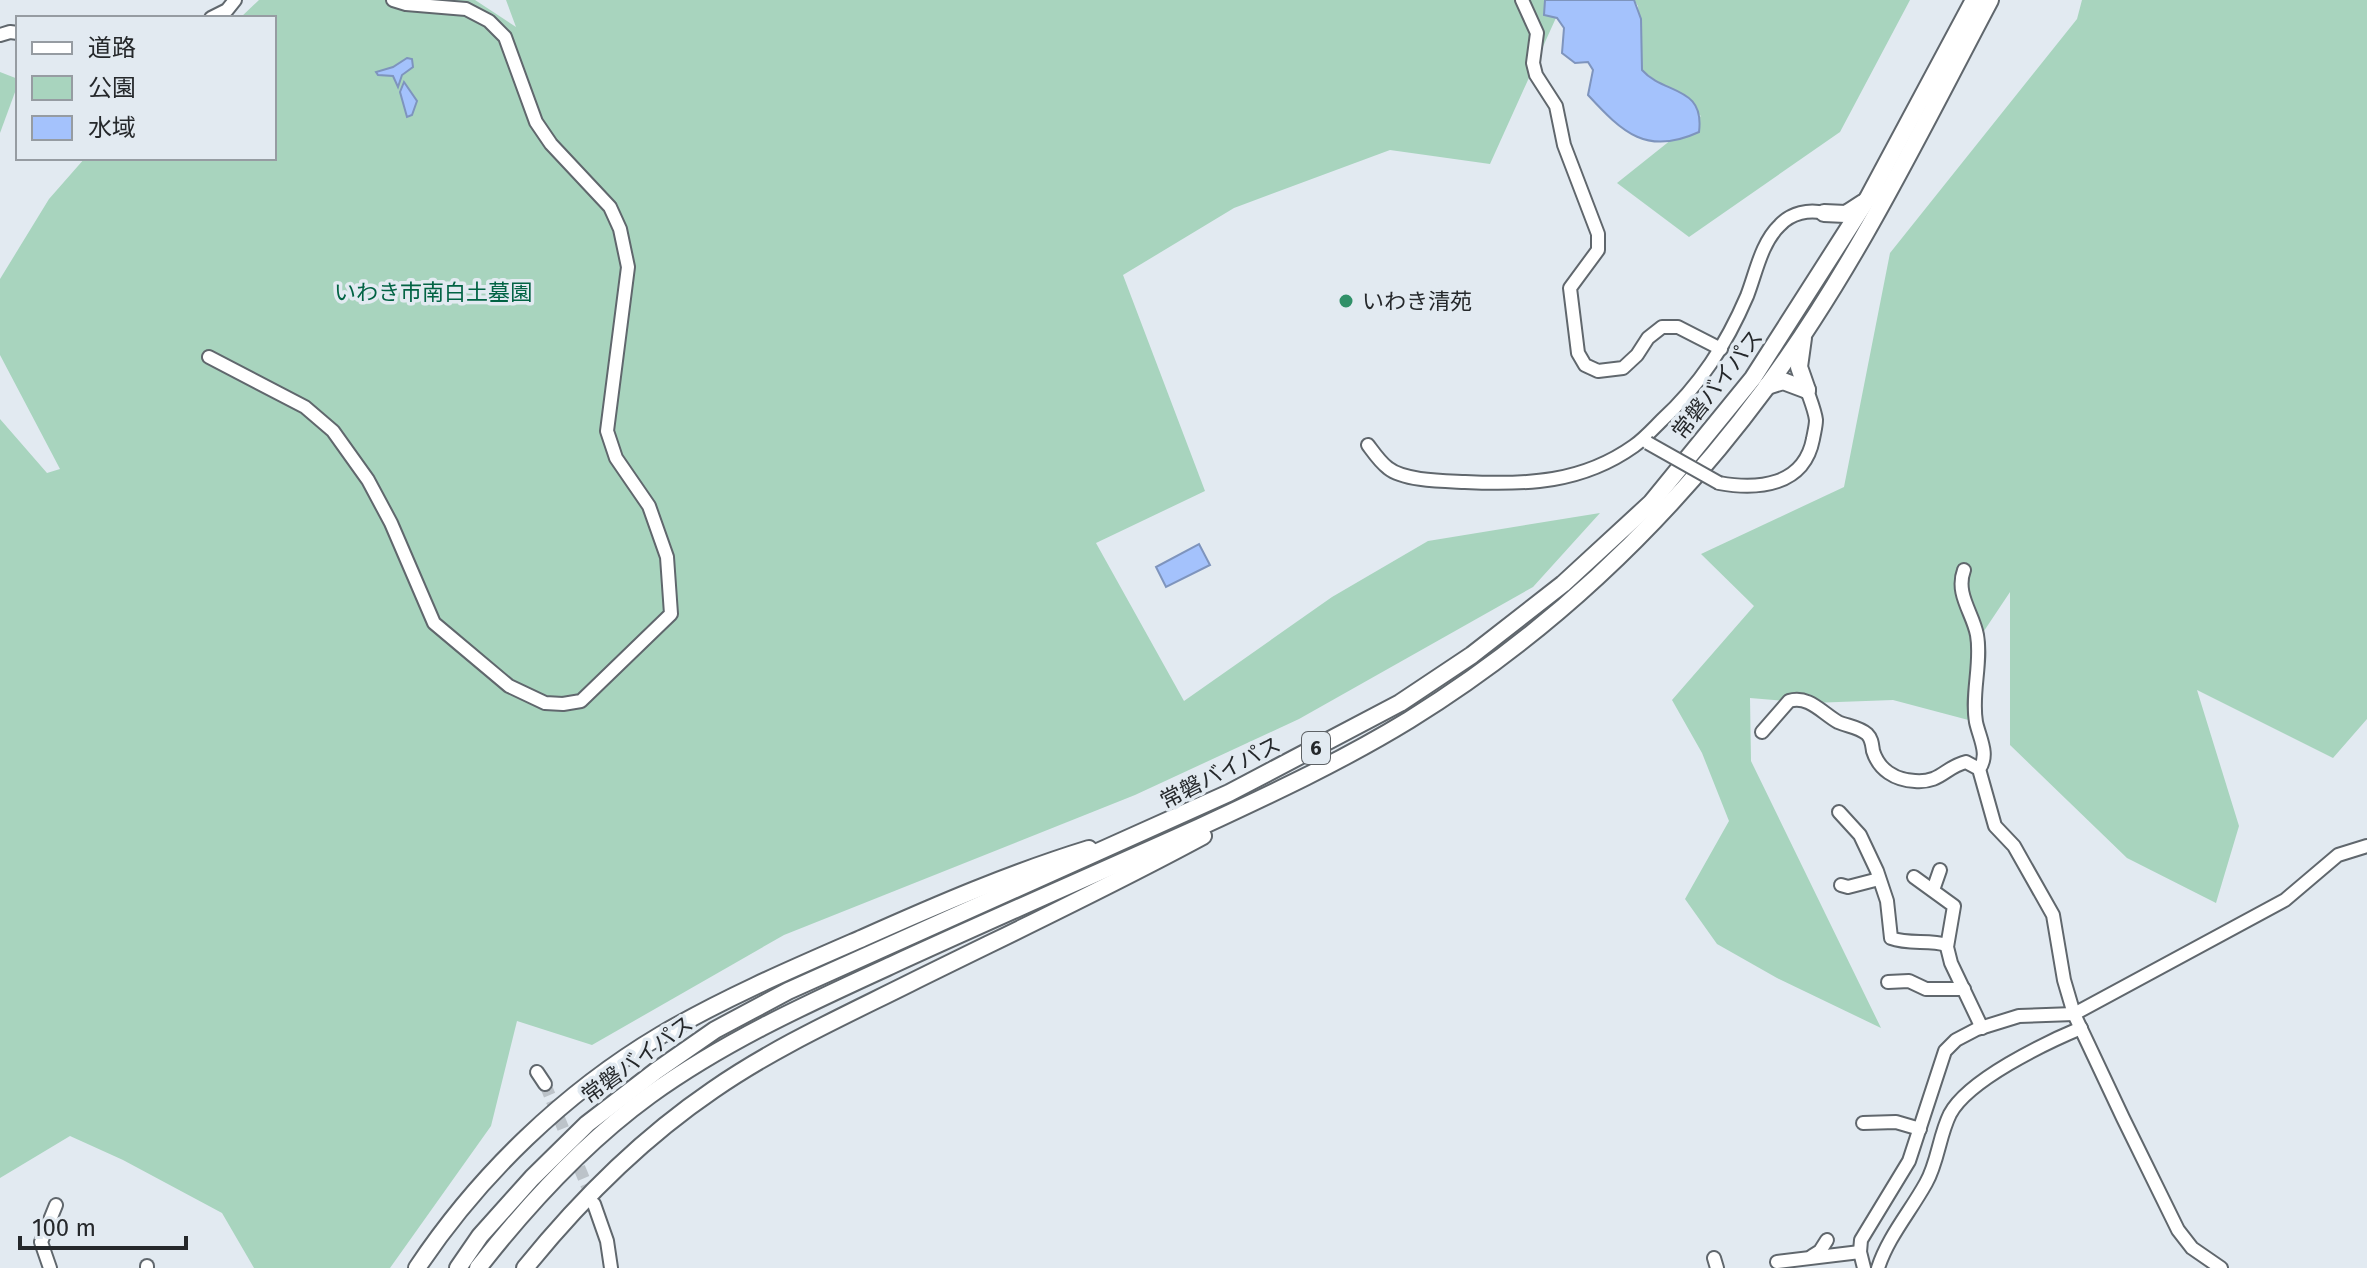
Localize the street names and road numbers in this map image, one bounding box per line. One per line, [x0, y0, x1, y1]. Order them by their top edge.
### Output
street label: 常磐バイパス [1666, 324, 1769, 444]
street label: 常磐バイパス [1155, 731, 1285, 814]
road number: 6 [1302, 732, 1330, 764]
street label: 常磐バイパス [576, 1010, 698, 1109]

